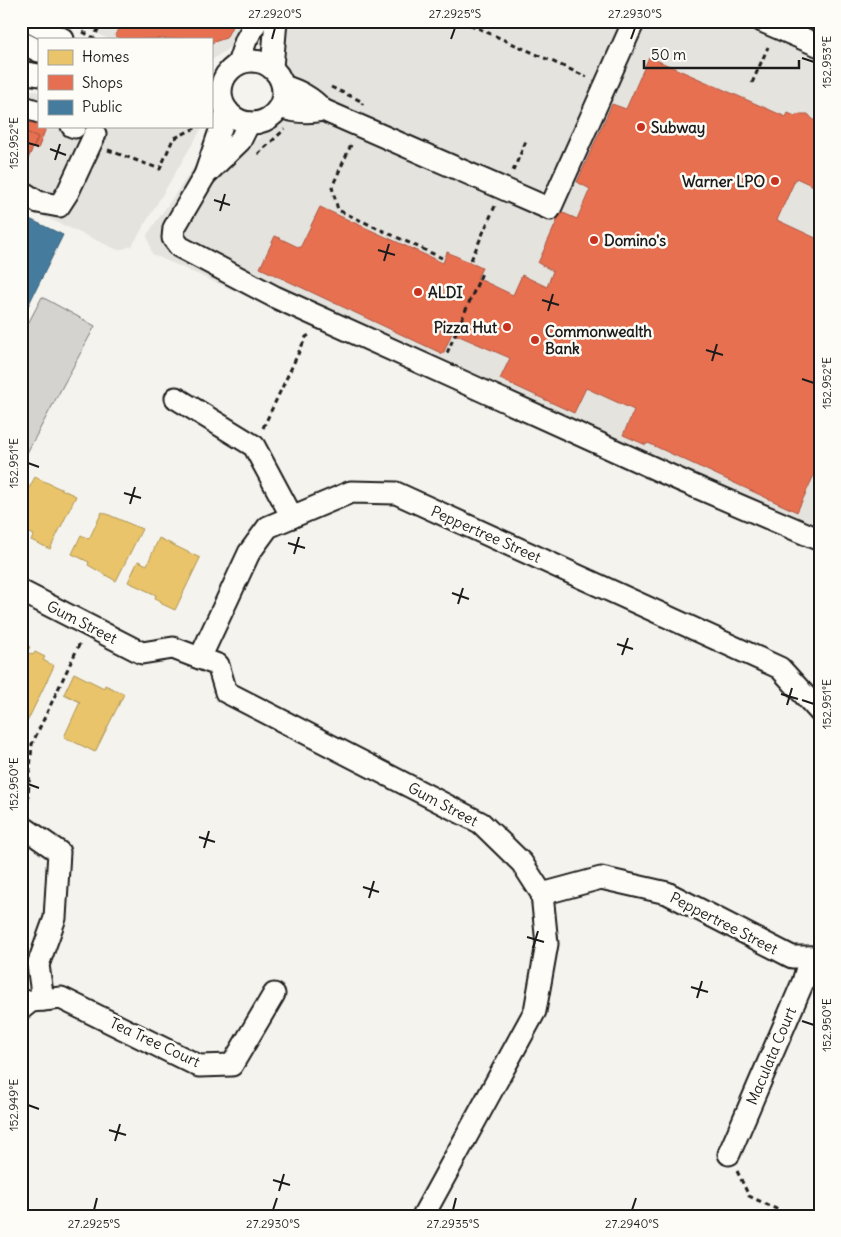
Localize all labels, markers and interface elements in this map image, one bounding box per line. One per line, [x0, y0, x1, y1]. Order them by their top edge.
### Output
text: 27.2920°S [248, 6, 302, 21]
text: 27.2925°S [429, 6, 482, 21]
text: 27.2930°S [608, 6, 662, 21]
text: 152.953°E [819, 36, 834, 88]
legend [38, 38, 212, 128]
scale bar [644, 38, 798, 70]
text: 50 m [651, 45, 686, 64]
text: Homes [82, 47, 129, 66]
text: Shops [82, 73, 123, 92]
text: Public [82, 97, 123, 116]
text: 152.952°E [6, 117, 21, 169]
place label: Subway [651, 118, 705, 138]
marker: Subway [635, 121, 647, 133]
place label: Warner LPO [682, 172, 765, 191]
marker: Warner LPO [769, 175, 781, 187]
place label: Domino's [604, 231, 666, 250]
marker: Domino's [588, 234, 600, 246]
place label: ALDI [428, 283, 463, 302]
marker: ALDI [412, 286, 424, 298]
place label: Pizza Hut [434, 318, 498, 337]
marker: Pizza Hut [501, 321, 513, 333]
place label: Commonwealth Bank [545, 322, 652, 358]
marker: Commonwealth Bank [529, 334, 541, 346]
text: 152.952°E [819, 357, 834, 409]
text: 152.951°E [6, 438, 21, 488]
street label: Peppertree Street [428, 501, 544, 567]
street label: Gum Street [44, 596, 120, 648]
text: 152.951°E [819, 679, 834, 729]
text: 152.950°E [6, 757, 21, 811]
street label: Gum Street [405, 778, 481, 830]
street label: Peppertree Street [667, 888, 781, 958]
text: 152.950°E [819, 998, 834, 1052]
street label: Maculata Court [742, 1004, 800, 1108]
street label: Tea Tree Court [107, 1013, 203, 1071]
text: 152.949°E [6, 1079, 21, 1131]
text: 27.2925°S [68, 1216, 121, 1231]
text: 27.2930°S [246, 1216, 300, 1231]
text: 27.2935°S [427, 1216, 480, 1231]
text: 27.2940°S [605, 1216, 659, 1231]

